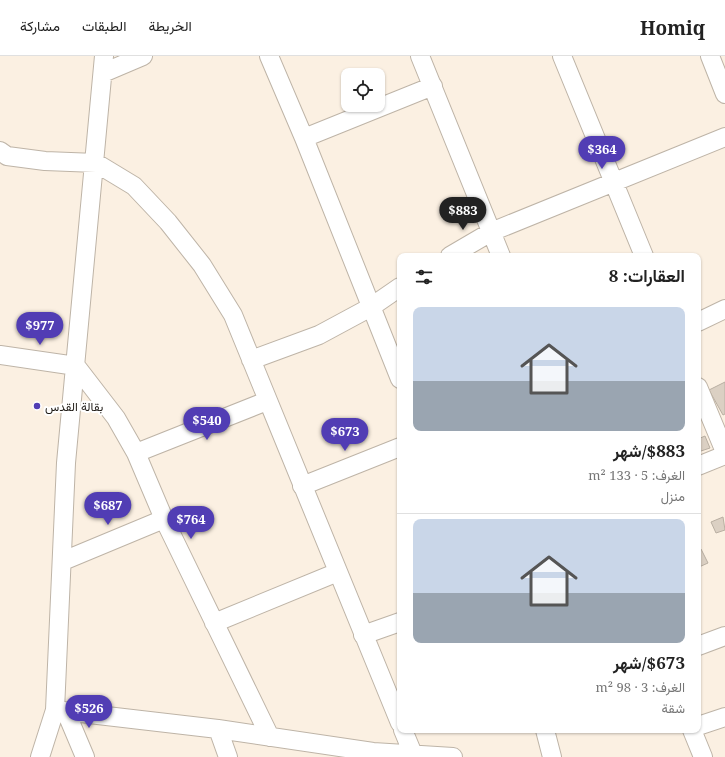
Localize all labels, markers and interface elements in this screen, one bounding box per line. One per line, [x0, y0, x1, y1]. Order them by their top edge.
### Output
text: Homiq [640, 15, 705, 41]
text: مشاركة [20, 16, 60, 35]
text: الطبقات [82, 16, 126, 35]
text: الخريطة [148, 16, 192, 35]
map controls [341, 68, 385, 112]
button: locate [341, 68, 385, 112]
pin: $364 [578, 136, 626, 170]
text: $364 [587, 140, 617, 158]
pin: $883 [439, 197, 487, 231]
text: $883 [448, 201, 478, 219]
text: العقارات: 8 [609, 264, 685, 287]
icon: filters [413, 266, 435, 288]
pin: $977 [16, 312, 64, 346]
text: $977 [25, 316, 55, 334]
icon: home [513, 333, 585, 405]
place label: بقالة القدس [45, 398, 103, 415]
marker: بقالة القدس [32, 401, 42, 411]
pin: $540 [183, 407, 231, 441]
text: $540 [192, 411, 222, 429]
pin: $673 [321, 418, 369, 452]
text: $673 [330, 422, 360, 440]
text: $883/شهر [613, 439, 685, 462]
text: الغرف: 5 · 133 m² [588, 466, 685, 484]
text: منزل [661, 487, 685, 505]
pin: $687 [84, 492, 132, 526]
text: $687 [93, 496, 123, 514]
pin: $764 [167, 506, 215, 540]
text: $764 [176, 510, 206, 528]
icon: home [513, 545, 585, 617]
text: $673/شهر [613, 651, 685, 674]
text: الغرف: 3 · 98 m² [596, 678, 685, 696]
pin: $526 [65, 695, 113, 729]
text: $526 [74, 699, 104, 717]
text: شقة [662, 699, 685, 717]

